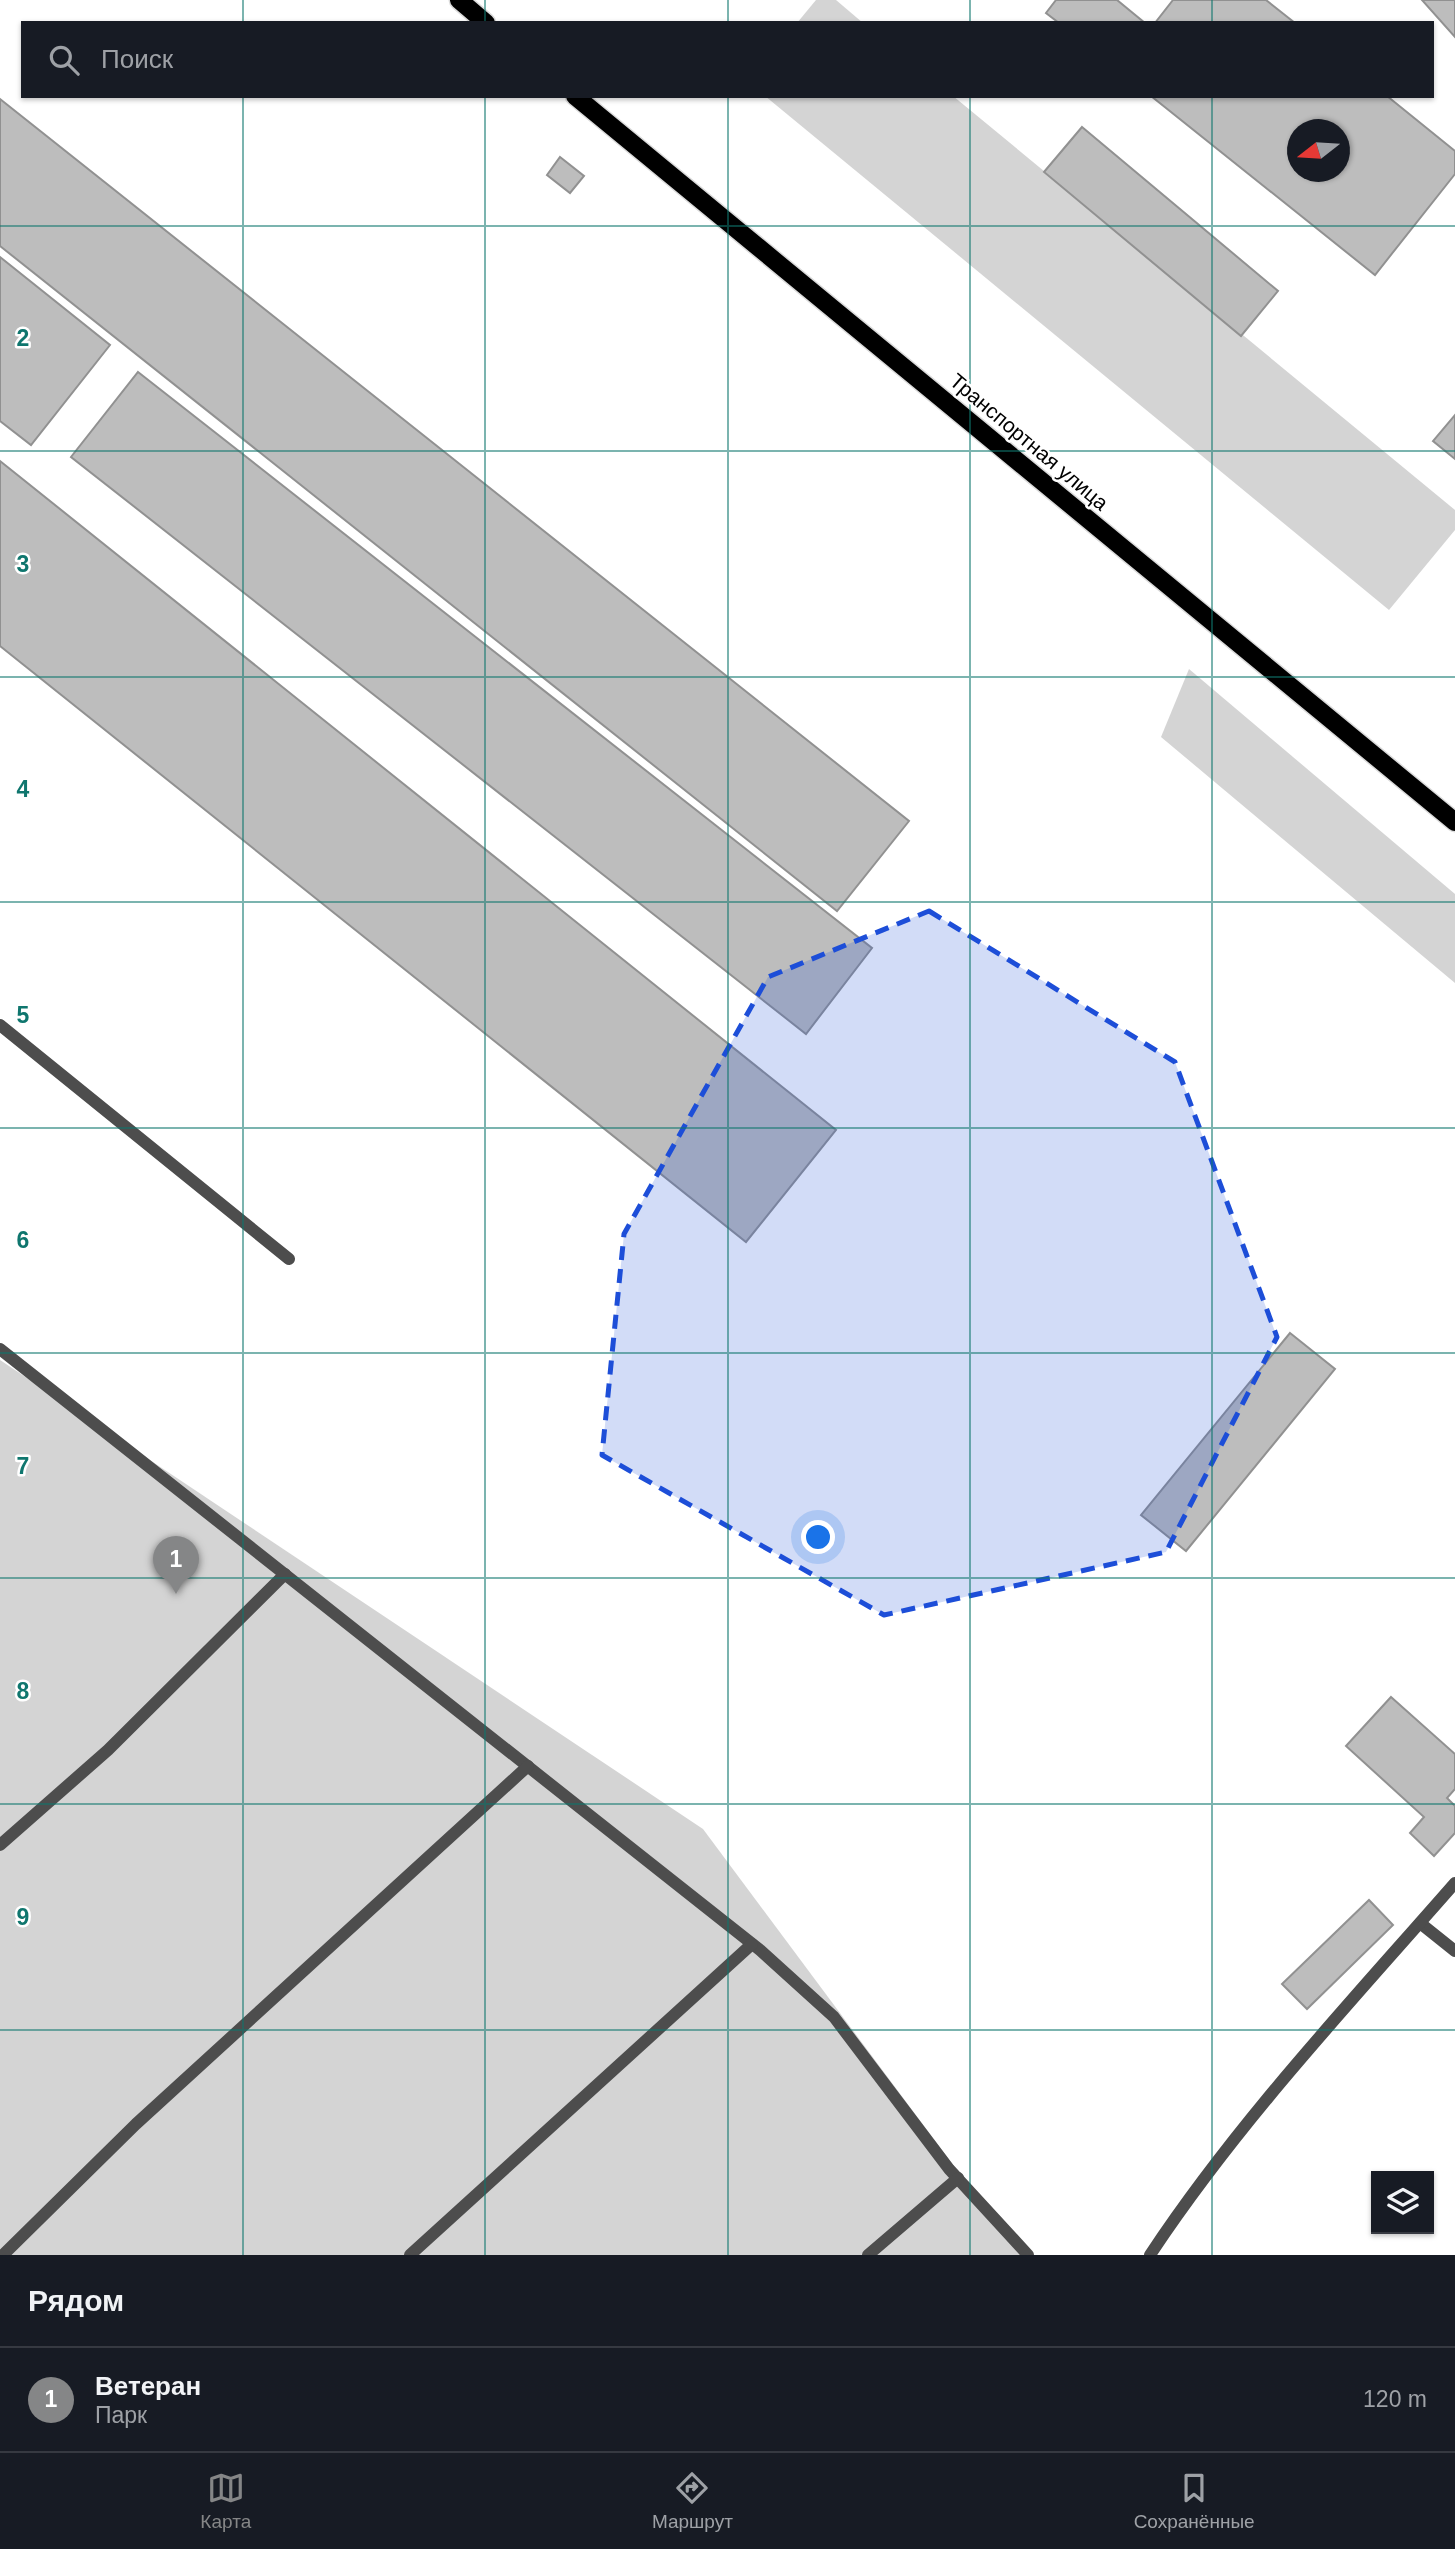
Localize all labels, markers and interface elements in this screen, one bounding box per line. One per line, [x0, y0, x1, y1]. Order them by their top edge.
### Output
search box [21, 21, 1434, 98]
icon: search [45, 41, 83, 79]
text: Поиск [101, 44, 173, 74]
north arrow [1287, 119, 1350, 182]
text: 2 [17, 325, 29, 351]
street label: Транспортная улица [946, 369, 1113, 515]
text: 3 [17, 551, 29, 577]
text: 4 [17, 776, 30, 802]
text: 5 [17, 1002, 30, 1028]
text: 6 [17, 1227, 29, 1253]
text: 7 [17, 1453, 29, 1479]
your location [801, 1520, 835, 1554]
pin: 1 [153, 1536, 199, 1594]
text: 8 [17, 1678, 30, 1704]
text: 9 [17, 1904, 29, 1930]
map controls [1371, 2171, 1434, 2234]
button: layers [1371, 2171, 1434, 2234]
text: Рядом [28, 2284, 124, 2317]
text: Ветеран [95, 2371, 201, 2401]
text: 1 [45, 2386, 57, 2412]
text: 120 m [1363, 2386, 1427, 2412]
text: Парк [95, 2402, 147, 2428]
tab: Карта [200, 2469, 251, 2533]
tab: Маршрут [652, 2469, 733, 2533]
tab: Сохранённые [1134, 2469, 1255, 2533]

